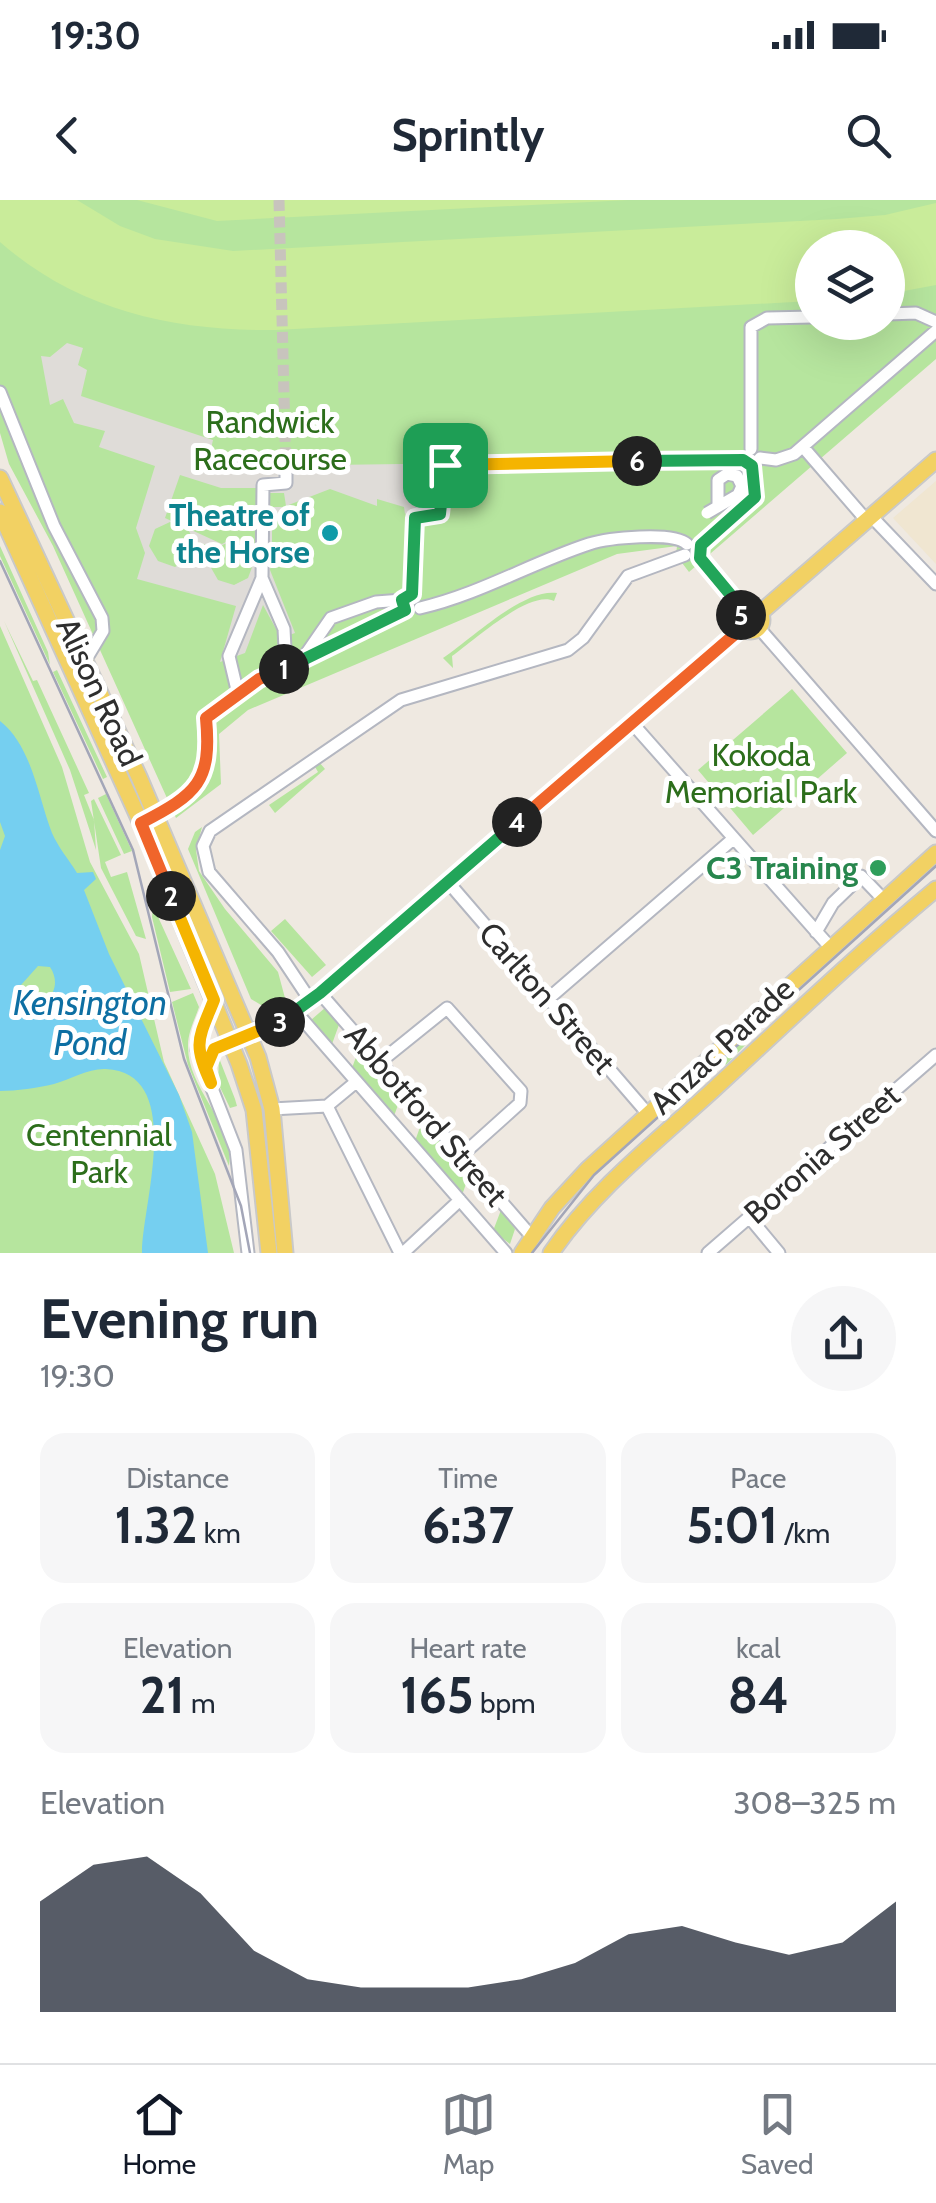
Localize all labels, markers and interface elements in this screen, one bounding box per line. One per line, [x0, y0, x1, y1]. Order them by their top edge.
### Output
text: 19:30 [50, 12, 141, 59]
icon: back [40, 108, 95, 163]
text: Sprintly [391, 108, 545, 162]
icon: search [841, 108, 896, 163]
map controls [795, 230, 905, 340]
button: layers [795, 230, 905, 340]
park label: Randwick Racecourse [193, 402, 347, 478]
pin [403, 423, 488, 508]
pin: 6 [612, 436, 662, 486]
icon: arrive [418, 438, 473, 493]
text: 6 [629, 444, 645, 478]
place label: Theatre of the Horse [169, 495, 310, 571]
marker: Theatre of the Horse [319, 522, 341, 544]
pin: 5 [716, 590, 766, 640]
text: 5 [733, 598, 749, 632]
street label: Alison Road [48, 611, 151, 772]
pin: 1 [259, 644, 309, 694]
text: 1 [279, 652, 289, 686]
park label: Kokoda Memorial Park [665, 735, 858, 811]
pin: 4 [492, 797, 542, 847]
text: 4 [508, 805, 526, 839]
place label: C3 Training [706, 848, 858, 887]
marker: C3 Training [867, 857, 889, 879]
pin: 2 [146, 871, 196, 921]
text: 2 [164, 879, 178, 913]
street label: Carlton Street [471, 914, 624, 1082]
street label: Anzac Parade [642, 969, 802, 1122]
water label: Kensington Pond [13, 981, 167, 1064]
pin: 3 [255, 997, 305, 1047]
text: 3 [272, 1005, 288, 1039]
street label: Abbotford Street [337, 1016, 516, 1214]
street label: Boronia Street [736, 1075, 908, 1232]
park label: Centennial Park [26, 1115, 172, 1191]
text: Evening run [40, 1285, 319, 1352]
button: share [791, 1286, 896, 1391]
text: 19:30 [40, 1356, 115, 1395]
text: Distance [126, 1461, 229, 1495]
text: Time [438, 1461, 498, 1495]
text: Pace [730, 1461, 786, 1495]
text: 1.32 [114, 1495, 197, 1556]
text: 6:37 [422, 1495, 514, 1556]
text: 5:01 [686, 1495, 778, 1556]
text: km [197, 1516, 241, 1550]
text: /km [778, 1516, 830, 1550]
text: Elevation [123, 1631, 232, 1665]
text: Heart rate [409, 1631, 527, 1665]
text: kcal [736, 1631, 781, 1665]
text: 21 [140, 1665, 185, 1726]
text: 165 [400, 1665, 474, 1726]
text: 84 [728, 1665, 789, 1726]
text: m [185, 1686, 216, 1720]
text: bpm [474, 1686, 536, 1720]
text: Elevation [40, 1783, 165, 1822]
text: 308–325 m [733, 1783, 896, 1822]
tab: Home [122, 2087, 196, 2181]
tab: Map [441, 2087, 496, 2181]
tab: Saved [741, 2087, 814, 2181]

